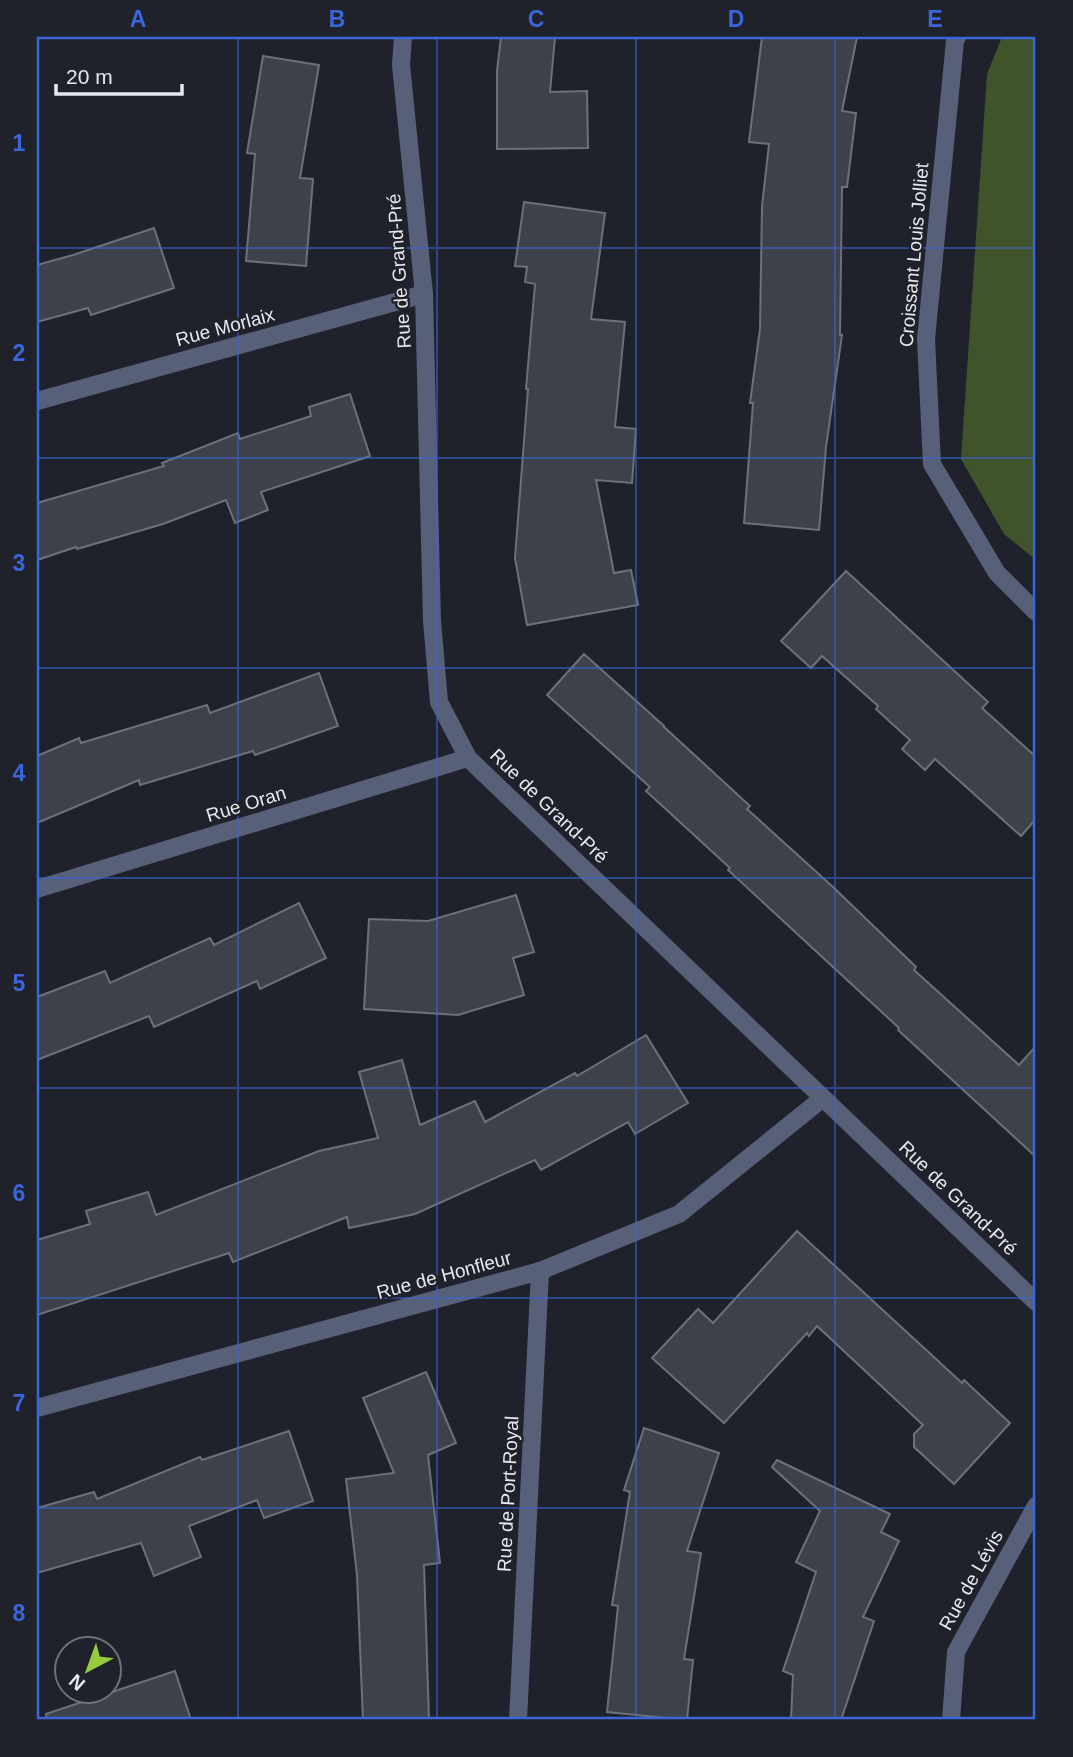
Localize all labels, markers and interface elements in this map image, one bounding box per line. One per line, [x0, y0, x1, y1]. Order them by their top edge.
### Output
text: A [130, 6, 146, 32]
text: B [329, 6, 345, 32]
text: C [528, 6, 544, 32]
text: D [728, 6, 744, 32]
text: E [927, 6, 943, 32]
scale bar [56, 52, 182, 96]
text: 20 m [66, 65, 113, 88]
text: 1 [13, 130, 26, 156]
street label: Croissant Louis Jolliet [895, 161, 933, 348]
street label: Rue de Grand-Pré [383, 193, 415, 349]
street label: Rue Morlaix [173, 304, 277, 350]
text: 2 [13, 340, 25, 366]
text: 3 [13, 550, 25, 576]
street label: Rue de Grand-Pré [486, 745, 612, 867]
text: 4 [13, 760, 26, 786]
street label: Rue Oran [204, 782, 288, 826]
text: 5 [13, 970, 26, 996]
street label: Rue de Grand-Pré [895, 1137, 1021, 1259]
text: 6 [13, 1180, 25, 1206]
street label: Rue de Honfleur [374, 1247, 514, 1303]
text: 7 [13, 1390, 25, 1416]
street label: Rue de Port-Royal [493, 1415, 523, 1573]
street label: Rue de Lévis [935, 1526, 1007, 1634]
text: 8 [13, 1600, 26, 1626]
north arrow [52, 1634, 122, 1704]
text: N [65, 1670, 89, 1695]

